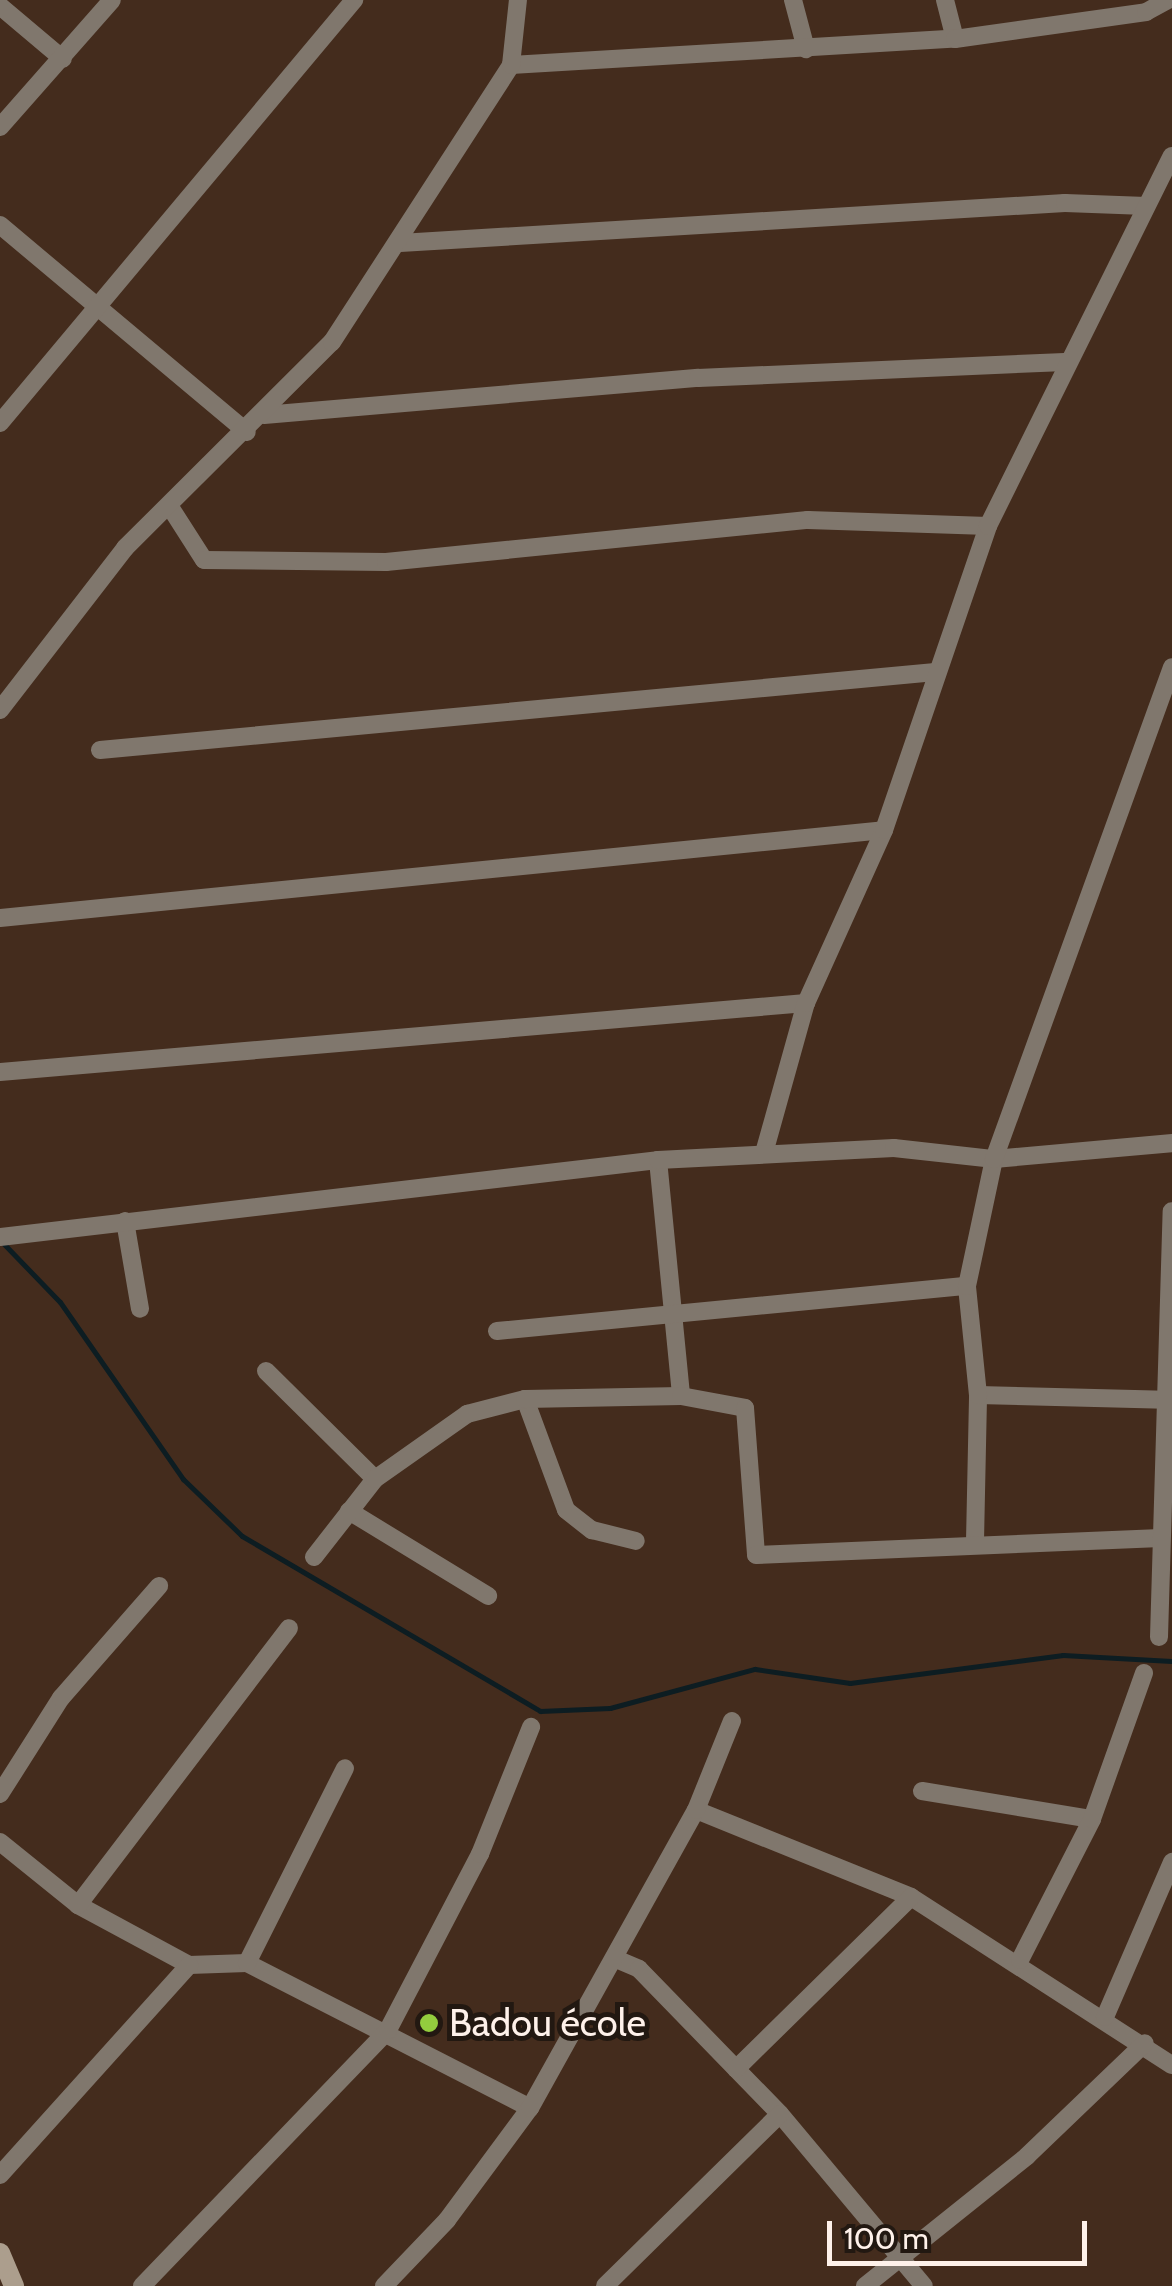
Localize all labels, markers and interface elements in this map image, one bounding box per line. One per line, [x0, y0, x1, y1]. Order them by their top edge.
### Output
place label: Badou école [449, 2000, 646, 2046]
marker: Badou école [418, 2012, 440, 2034]
scale bar [832, 2201, 1092, 2263]
text: 100 m [844, 2220, 929, 2257]

